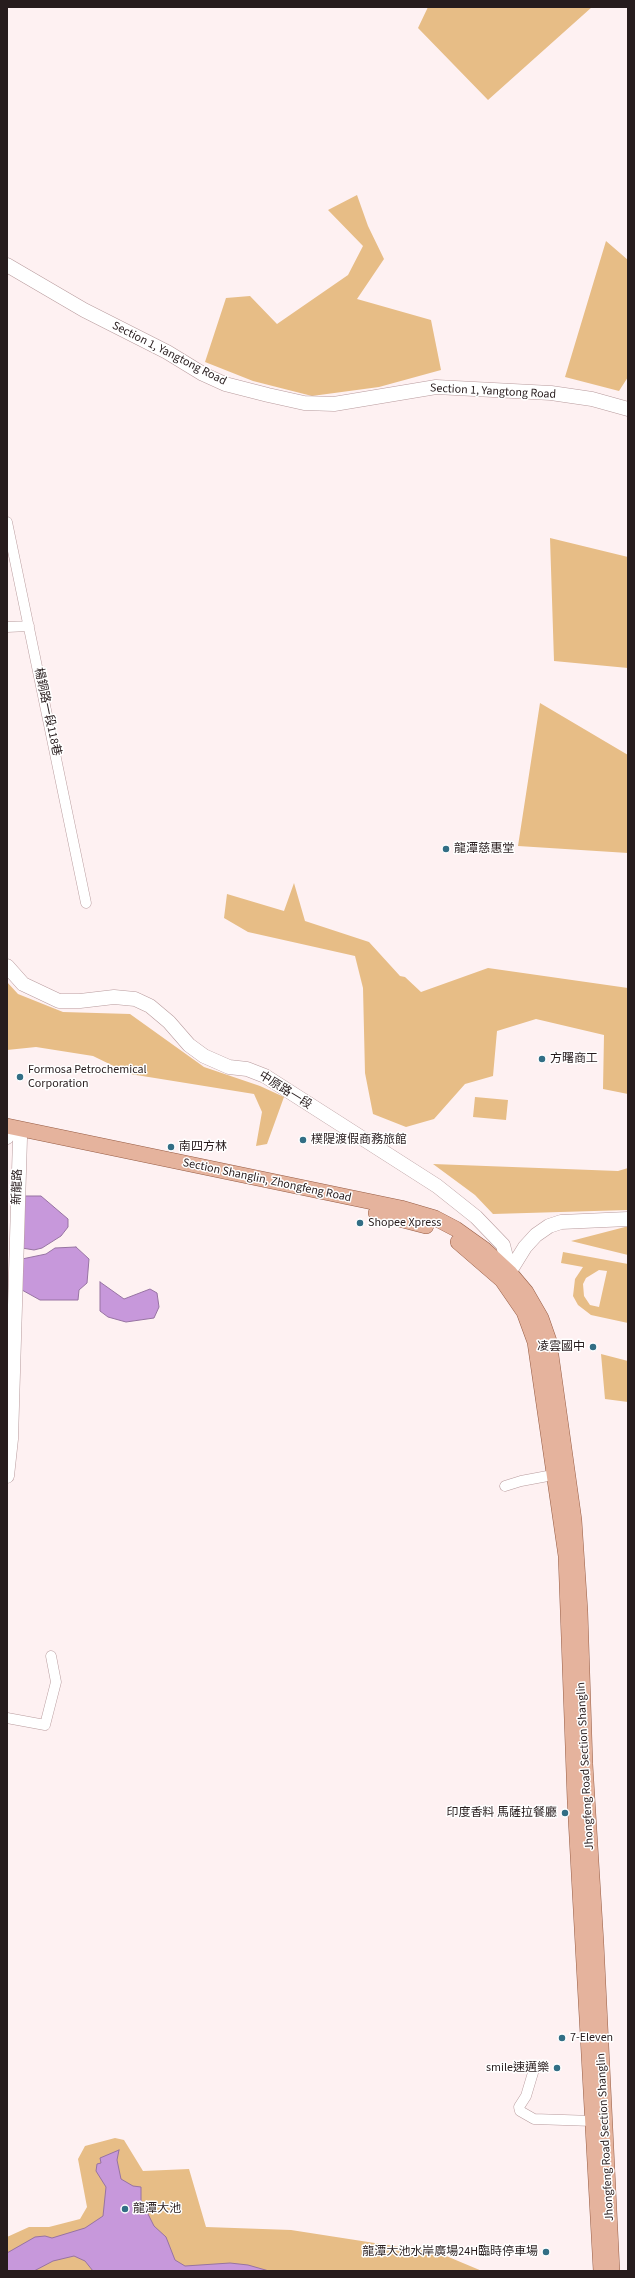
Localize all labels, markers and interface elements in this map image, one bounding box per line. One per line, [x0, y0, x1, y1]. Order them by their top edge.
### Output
street label: Section 1, Yangtong Road [109, 319, 229, 389]
street label: Section 1, Yangtong Road [430, 382, 556, 402]
street label: 楊銅路一段118巷 [31, 667, 63, 757]
place label: 龍潭慈惠堂 [454, 842, 514, 856]
marker: 龍潭慈惠堂 [441, 844, 451, 854]
place label: 方曙商工 [550, 1052, 598, 1066]
marker: 方曙商工 [537, 1054, 547, 1064]
place label: Formosa Petrochemical Corporation [28, 1063, 147, 1091]
street label: 中原路一段 [256, 1069, 314, 1113]
marker: Formosa Petrochemical Corporation [15, 1072, 25, 1082]
place label: 樸隄渡假商務旅館 [311, 1133, 407, 1147]
marker: 樸隄渡假商務旅館 [298, 1135, 308, 1145]
place label: 南四方林 [179, 1140, 227, 1154]
marker: 南四方林 [166, 1142, 176, 1152]
street label: Section Shanglin, Zhongfeng Road [181, 1156, 353, 1206]
street label: 新龍路 [10, 1169, 26, 1205]
place label: Shopee Xpress [368, 1216, 441, 1230]
marker: Shopee Xpress [355, 1218, 365, 1228]
place label: 凌雲國中 [537, 1340, 585, 1354]
marker: 凌雲國中 [588, 1342, 598, 1352]
street label: Jhongfeng Road Section Shanglin [574, 1682, 598, 1850]
place label: 印度香料 馬薩拉餐廳 [447, 1806, 557, 1820]
marker: 印度香料 馬薩拉餐廳 [560, 1808, 570, 1818]
place label: 7-Eleven [570, 2031, 613, 2045]
marker: 7-Eleven [557, 2033, 567, 2043]
street label: Jhongfeng Road Section Shanglin [594, 2053, 618, 2221]
place label: smile速邁樂 [486, 2061, 549, 2075]
marker: smile速邁樂 [552, 2063, 562, 2073]
place label: 龍潭大池 [133, 2202, 181, 2216]
marker: 龍潭大池 [120, 2204, 130, 2214]
place label: 龍潭大池水岸廣場24H臨時停車場 [362, 2245, 538, 2259]
marker: 龍潭大池水岸廣場24H臨時停車場 [541, 2247, 551, 2257]

